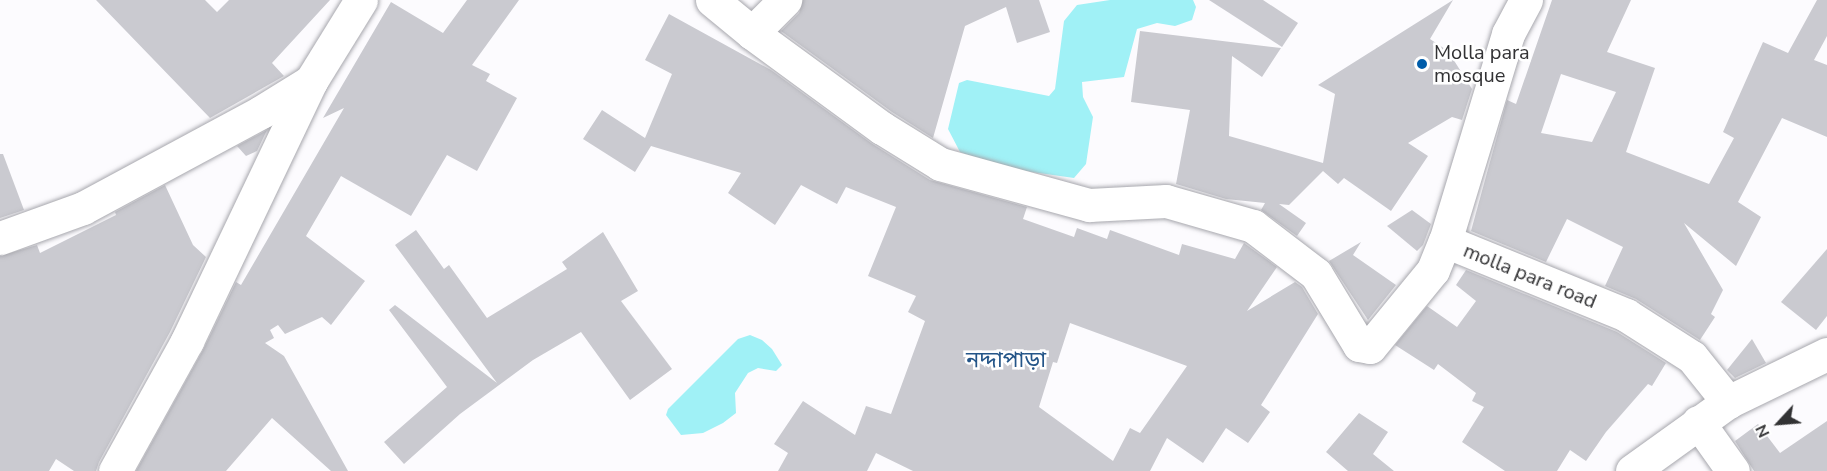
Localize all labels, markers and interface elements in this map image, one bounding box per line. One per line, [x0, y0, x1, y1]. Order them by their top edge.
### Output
place label: Molla para mosque [1434, 40, 1530, 87]
marker: Molla para mosque [1415, 57, 1429, 71]
street label: molla para road [1460, 238, 1600, 314]
district label: নদ্দাপাড়া [966, 348, 1046, 374]
north arrow [1749, 393, 1809, 453]
text: N [1750, 421, 1775, 441]

